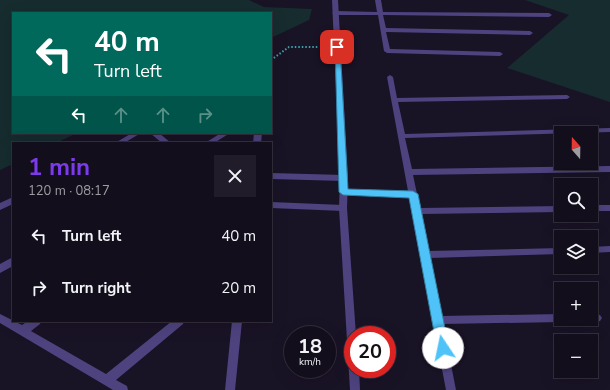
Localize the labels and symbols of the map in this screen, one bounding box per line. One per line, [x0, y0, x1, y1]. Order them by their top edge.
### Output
pin [320, 30, 354, 64]
north arrow [554, 126, 598, 170]
speed limit sign: 20 [344, 326, 396, 378]
position arrow [422, 327, 464, 369]

